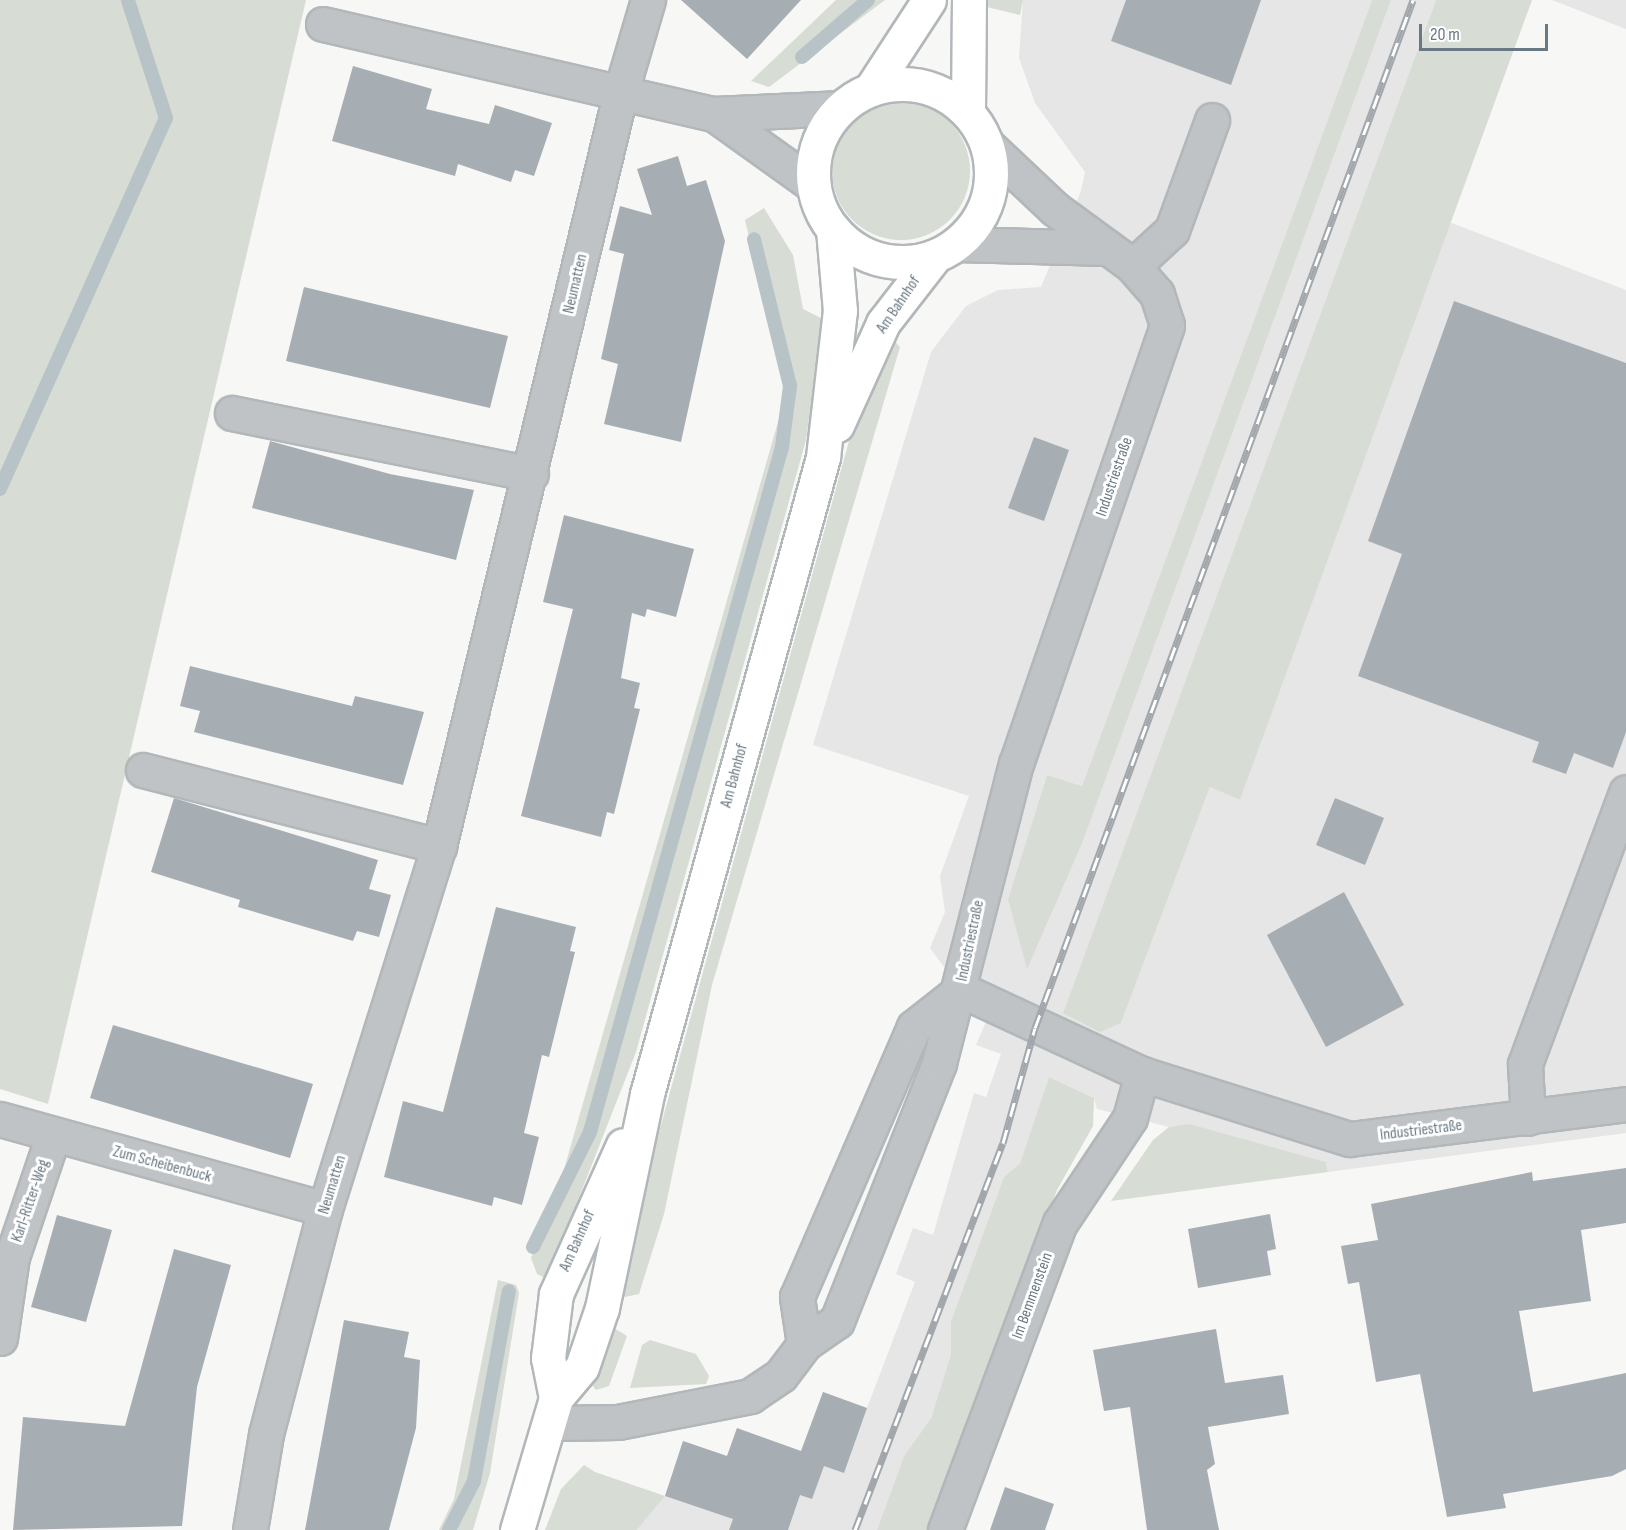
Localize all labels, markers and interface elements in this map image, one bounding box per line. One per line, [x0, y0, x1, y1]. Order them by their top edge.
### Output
scale bar [1422, 12, 1551, 50]
text: 20 m [1430, 24, 1460, 45]
street label: Neumatten [560, 252, 592, 316]
street label: Am Bahnhof [873, 273, 925, 337]
street label: Industriestraße [1093, 435, 1137, 519]
street label: Am Bahnhof [717, 742, 753, 810]
street label: Industriestraße [953, 899, 989, 983]
street label: Industriestraße [1379, 1116, 1463, 1146]
street label: Zum Scheibenbuck [111, 1143, 213, 1187]
street label: Neumatten [315, 1153, 351, 1217]
street label: Karl-Ritter-Weg [8, 1157, 54, 1245]
street label: Am Bahnhof [556, 1207, 600, 1275]
street label: Im Bemmenstein [1009, 1250, 1057, 1342]

